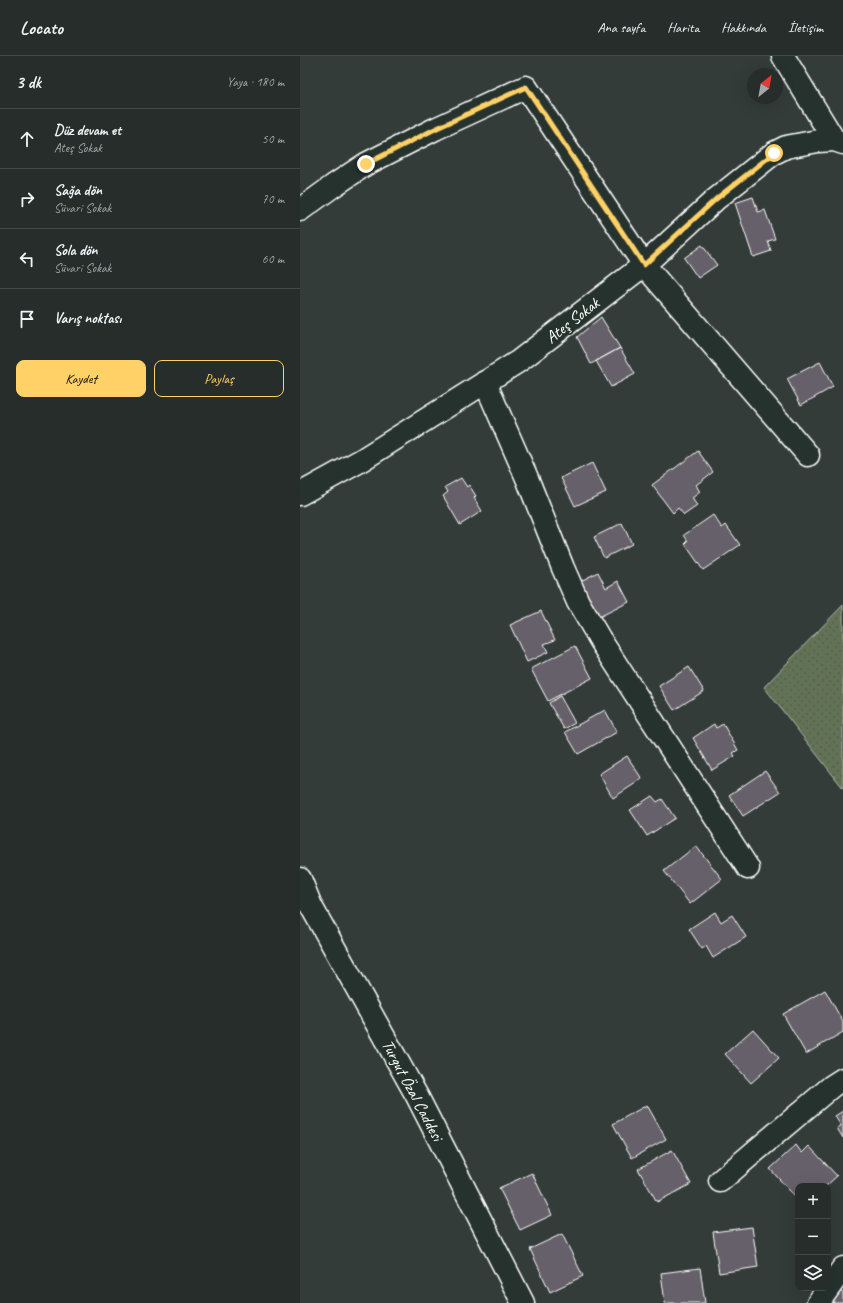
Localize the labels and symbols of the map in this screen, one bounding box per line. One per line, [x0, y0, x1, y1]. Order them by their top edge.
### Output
north arrow [747, 68, 783, 104]
route start [765, 144, 783, 162]
route end [357, 155, 375, 173]
street label: Ateş Sokak [541, 292, 605, 348]
street label: Turgut Özal Caddesi [377, 1036, 449, 1146]

